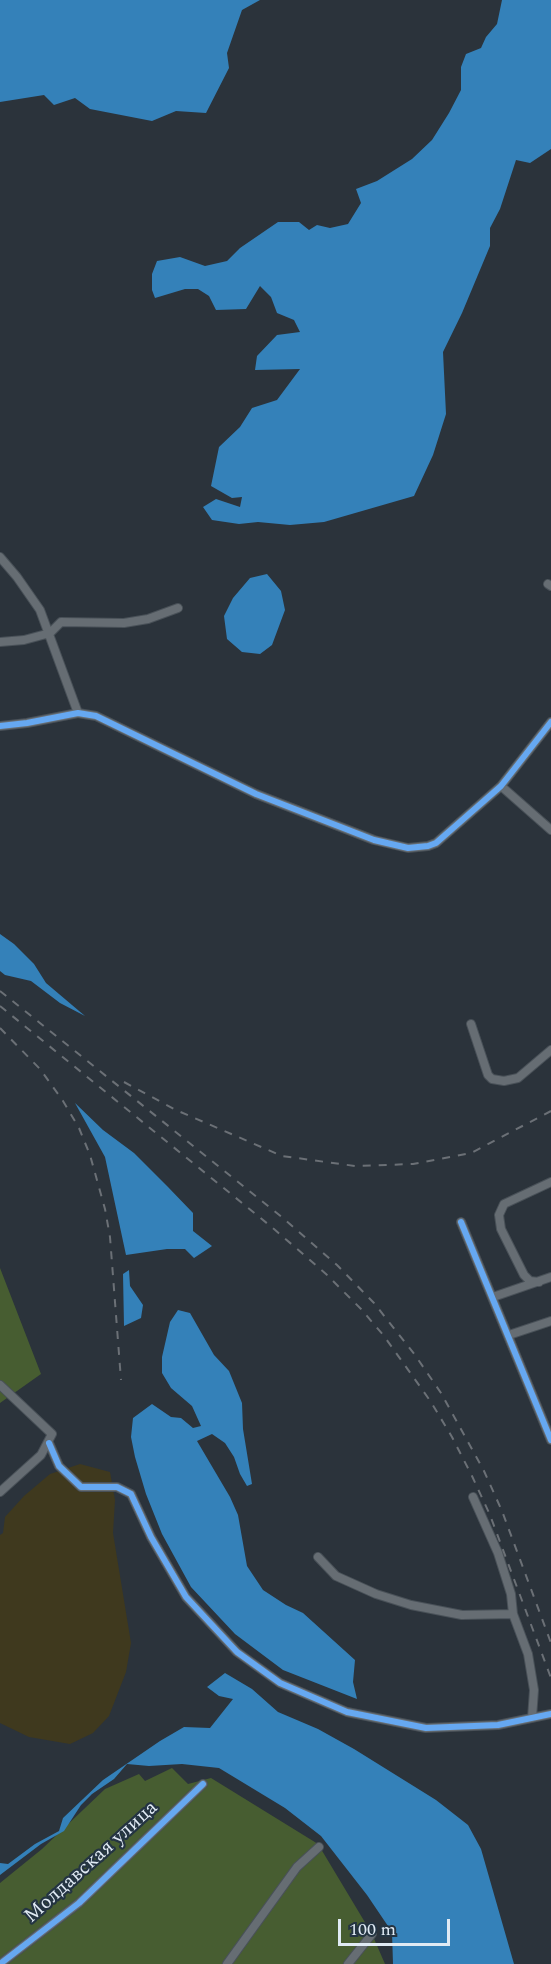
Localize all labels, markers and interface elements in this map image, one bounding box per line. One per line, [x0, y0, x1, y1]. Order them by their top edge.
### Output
street label: Молдавская улица [20, 1797, 164, 1929]
scale bar [341, 1907, 454, 1945]
text: 100 m [349, 1916, 396, 1943]

